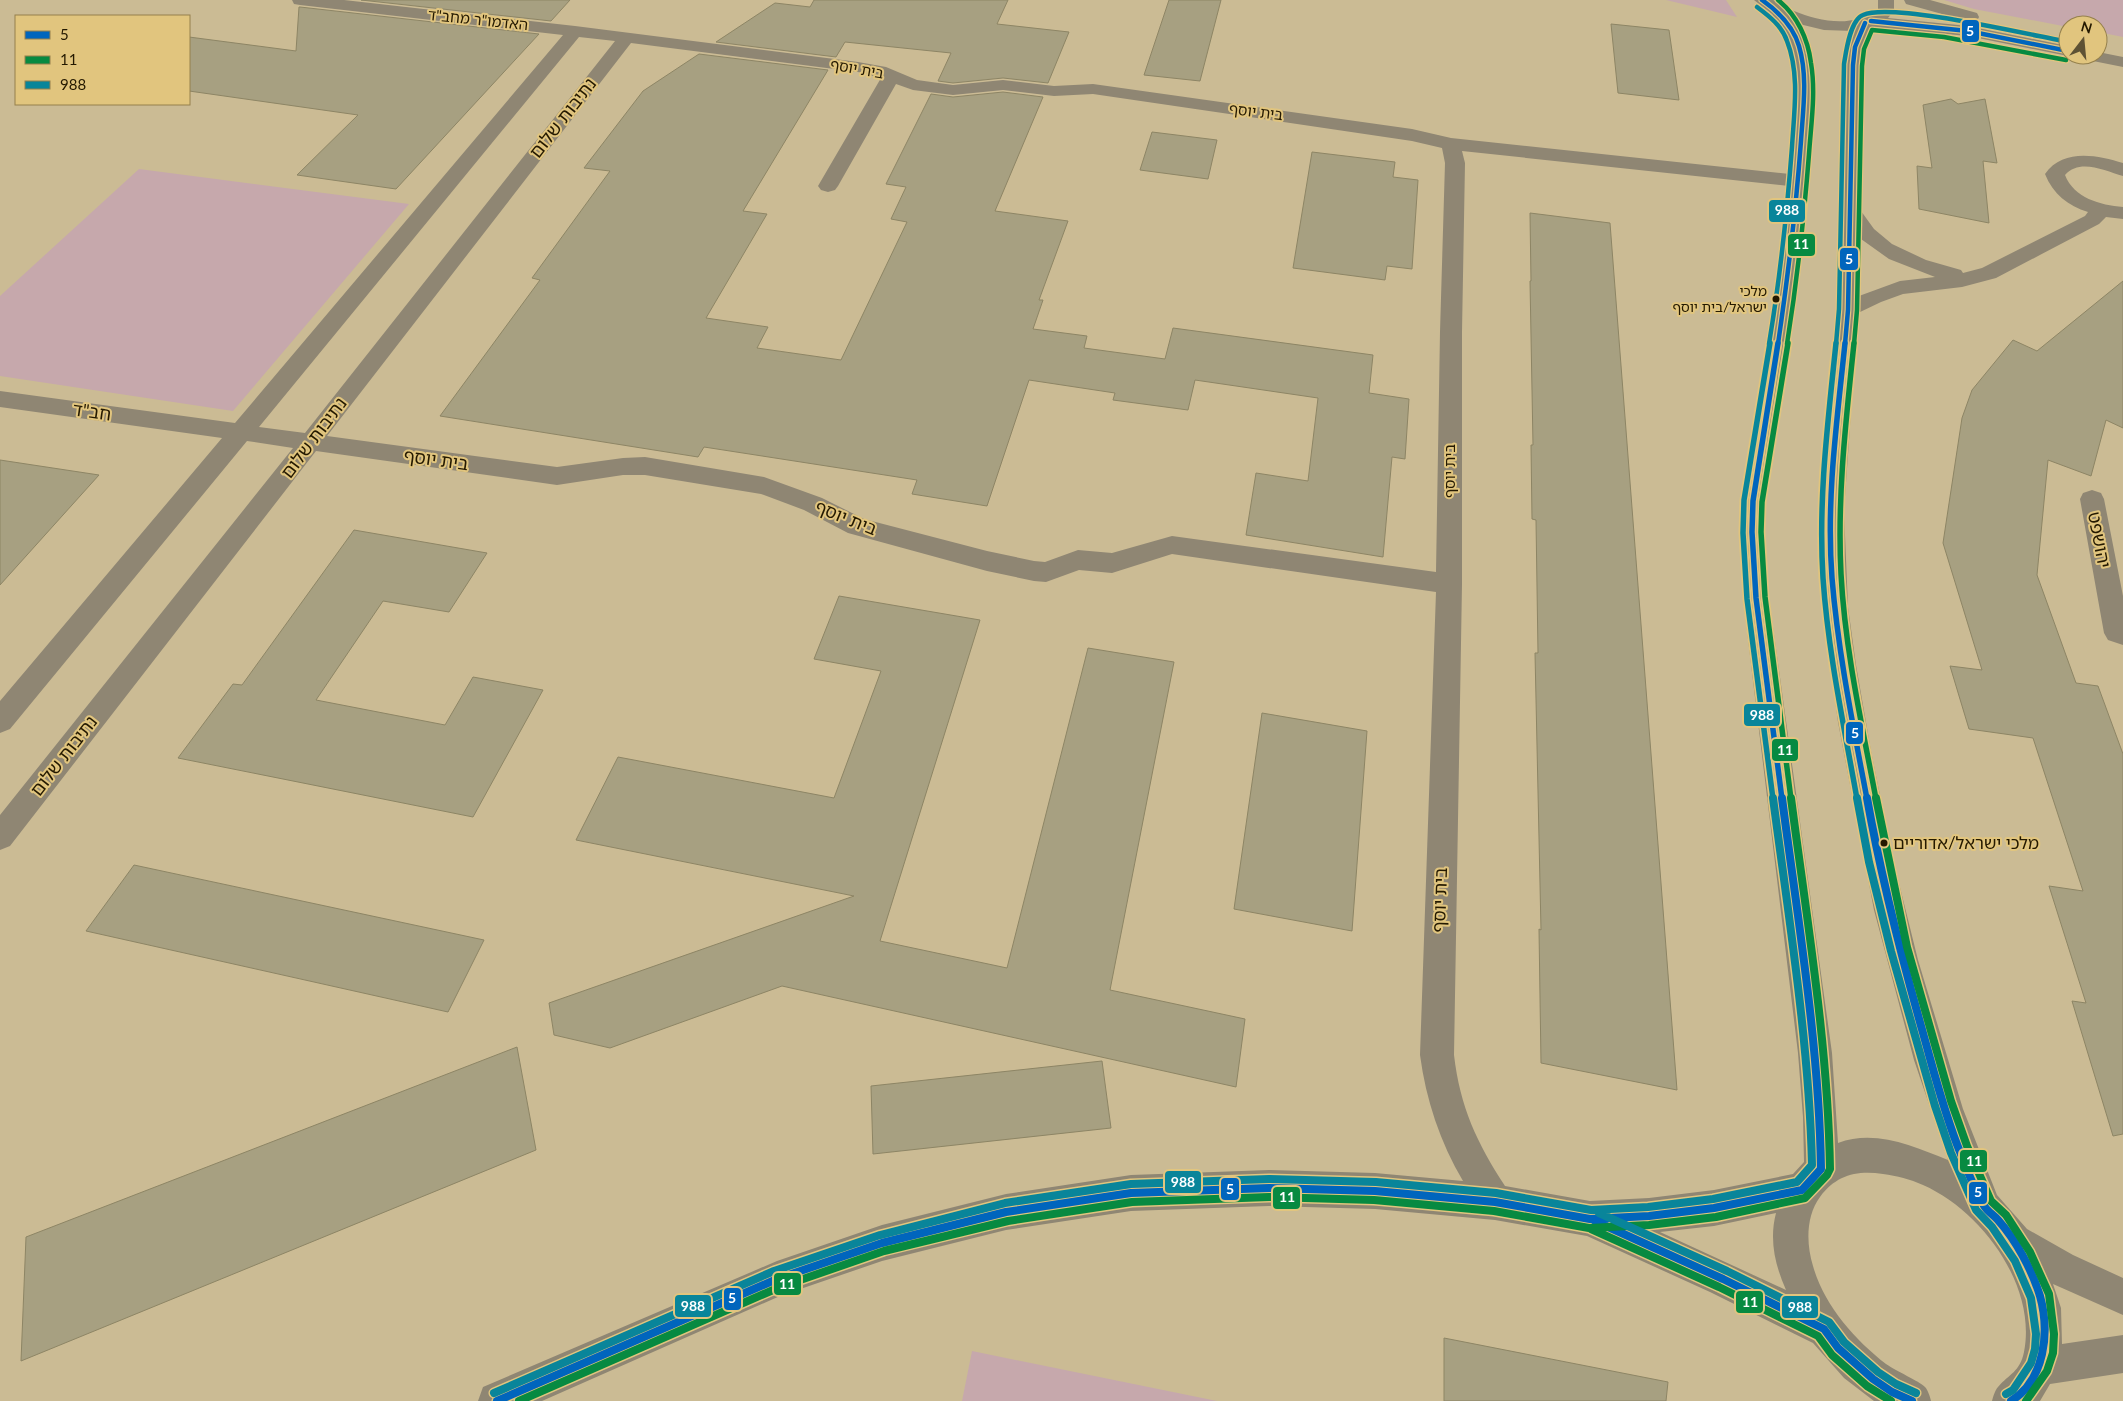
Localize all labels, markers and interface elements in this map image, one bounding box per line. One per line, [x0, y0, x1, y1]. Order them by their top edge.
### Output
street label: האדמו"ר מחב"ד [427, 5, 529, 33]
legend [15, 15, 190, 105]
north arrow [2058, 15, 2108, 65]
text: N [2079, 17, 2094, 37]
line badge: 5 [1961, 19, 1980, 43]
text: 5 [1966, 22, 1974, 39]
text: 5 [60, 25, 69, 43]
text: 11 [60, 50, 77, 68]
street label: בית יוסף [829, 54, 886, 82]
street label: נתיבות שלום [524, 73, 600, 162]
text: 988 [60, 75, 86, 93]
street label: בית יוסף [1228, 99, 1284, 123]
line badge: 988 [1768, 199, 1806, 223]
text: 988 [1775, 201, 1799, 218]
line badge: 11 [1787, 233, 1816, 257]
text: 11 [1793, 235, 1809, 252]
line badge: 5 [1839, 247, 1859, 271]
text: 5 [1845, 250, 1853, 267]
place label: מלכי ישראל/בית יוסף [1673, 282, 1767, 315]
marker: מלכי ישראל/בית יוסף [1771, 294, 1781, 304]
street label: נתיבות שלום [276, 393, 351, 482]
street label: חב"ד [71, 397, 113, 425]
street label: בית יוסף [402, 444, 470, 474]
street label: בית יוסף [1440, 444, 1458, 498]
street label: בית יוסף [812, 495, 881, 539]
street label: יהושפט [2084, 510, 2116, 570]
line badge: 988 [1743, 703, 1781, 727]
text: 988 [1750, 706, 1774, 723]
street label: נתיבות שלום [25, 711, 101, 800]
line badge: 5 [1845, 721, 1864, 745]
text: 5 [1851, 724, 1859, 741]
line badge: 11 [1771, 738, 1799, 762]
text: 11 [1777, 741, 1793, 758]
place label: מלכי ישראל/אדוריים [1893, 832, 2039, 853]
marker: מלכי ישראל/אדוריים [1879, 838, 1889, 848]
street label: בית יוסף [1427, 867, 1451, 933]
line badge: 11 [1959, 1149, 1988, 1173]
text: 11 [1966, 1152, 1982, 1169]
line badge: 988 [1164, 1170, 1202, 1194]
text: 988 [1171, 1173, 1195, 1190]
line badge: 5 [1220, 1177, 1240, 1201]
text: 5 [1226, 1180, 1234, 1197]
line badge: 5 [1968, 1181, 1988, 1205]
text: 5 [1974, 1183, 1982, 1200]
line badge: 11 [1272, 1186, 1301, 1210]
text: 11 [1279, 1188, 1295, 1205]
line badge: 11 [773, 1272, 802, 1296]
text: 11 [779, 1275, 795, 1292]
line badge: 5 [723, 1287, 742, 1311]
text: 5 [728, 1289, 736, 1306]
line badge: 11 [1735, 1290, 1764, 1314]
text: 11 [1742, 1293, 1758, 1310]
line badge: 988 [674, 1294, 712, 1318]
line badge: 988 [1781, 1295, 1819, 1319]
text: 988 [681, 1297, 705, 1314]
text: 988 [1788, 1298, 1812, 1315]

